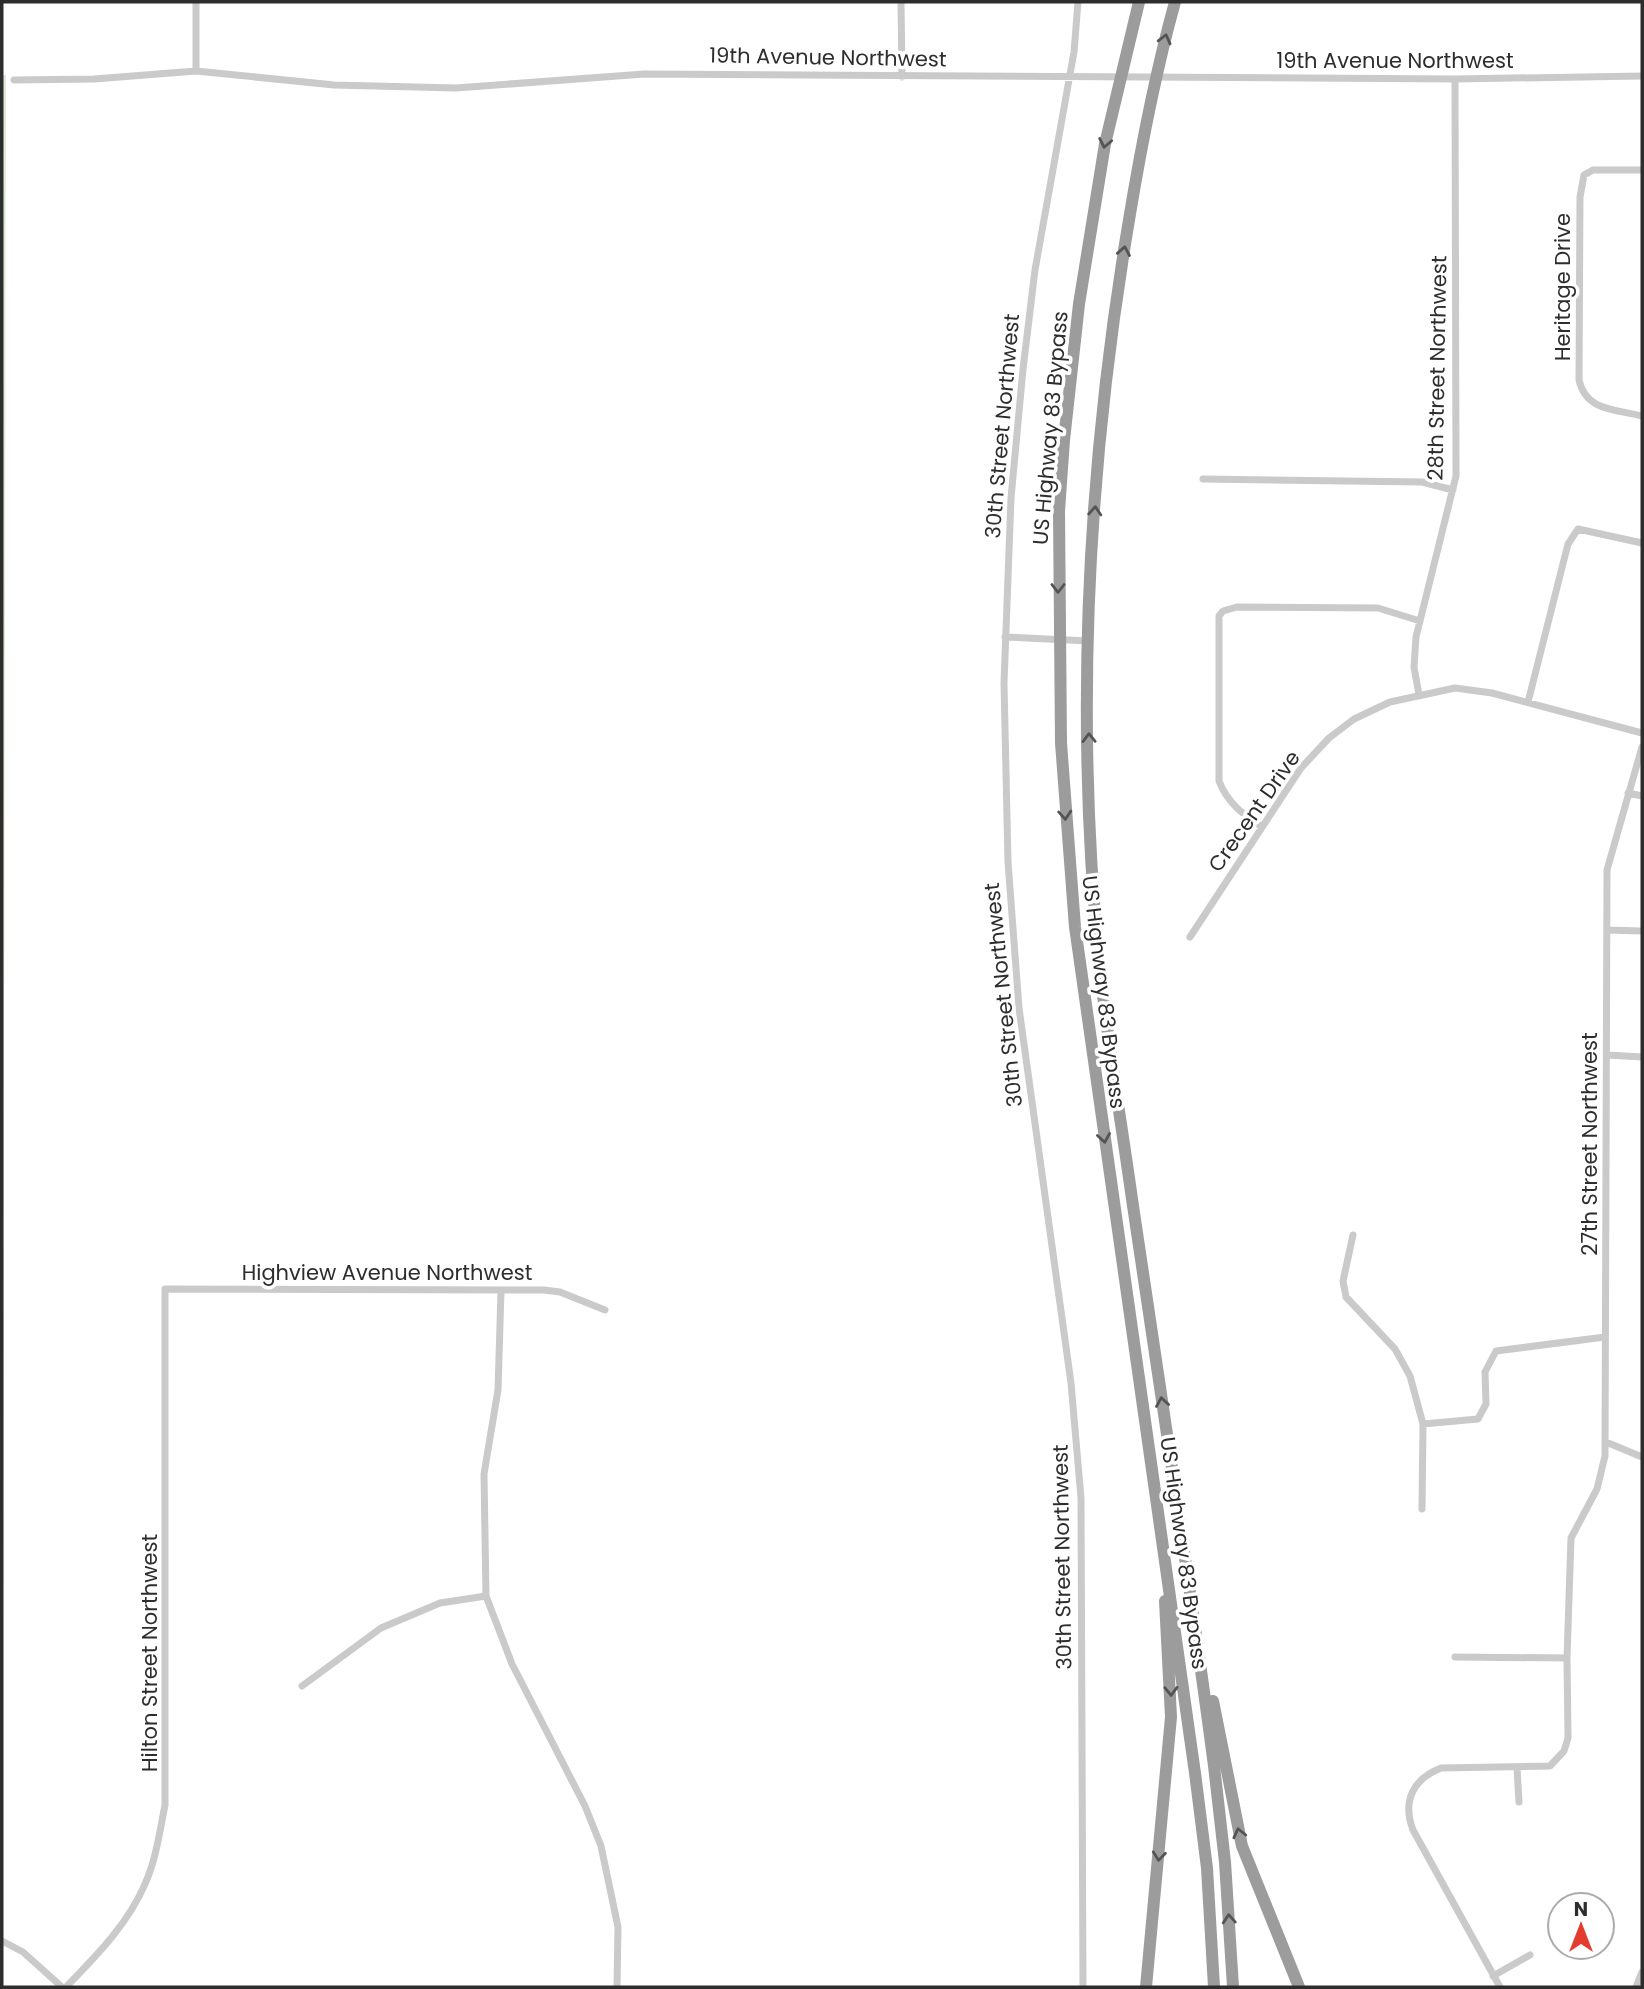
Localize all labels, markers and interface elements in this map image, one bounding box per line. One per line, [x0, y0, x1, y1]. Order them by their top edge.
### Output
one-way arrow [1157, 33, 1171, 45]
street label: 19th Avenue Northwest [709, 40, 947, 74]
street label: 19th Avenue Northwest [1276, 46, 1514, 75]
one-way arrow [1099, 137, 1114, 149]
street label: Heritage Drive [1548, 213, 1577, 361]
one-way arrow [1116, 245, 1131, 257]
street label: 28th Street Northwest [1421, 255, 1453, 481]
street label: US Highway 83 Bypass [1025, 310, 1075, 546]
street label: 30th Street Northwest [978, 313, 1026, 539]
one-way arrow [1087, 505, 1102, 516]
one-way arrow [1050, 583, 1066, 594]
one-way arrow [1081, 733, 1097, 743]
street label: Crecent Drive [1201, 744, 1307, 878]
one-way arrow [1057, 810, 1072, 821]
street label: US Highway 83 Bypass [1075, 874, 1133, 1110]
street label: 30th Street Northwest [977, 881, 1029, 1109]
street label: 27th Street Northwest [1575, 1032, 1604, 1256]
one-way arrow [1096, 1133, 1111, 1144]
street label: Highview Avenue Northwest [242, 1258, 532, 1287]
one-way arrow [1155, 1396, 1170, 1408]
street label: US Highway 83 Bypass [1153, 1435, 1215, 1671]
street label: 30th Street Northwest [1046, 1444, 1078, 1670]
street label: Hilton Street Northwest [135, 1534, 164, 1772]
one-way arrow [1164, 1686, 1179, 1697]
one-way arrow [1233, 1827, 1247, 1839]
one-way arrow [1152, 1851, 1167, 1862]
north arrow [1546, 1891, 1616, 1961]
text: N [1574, 1896, 1588, 1923]
one-way arrow [1222, 1913, 1237, 1924]

